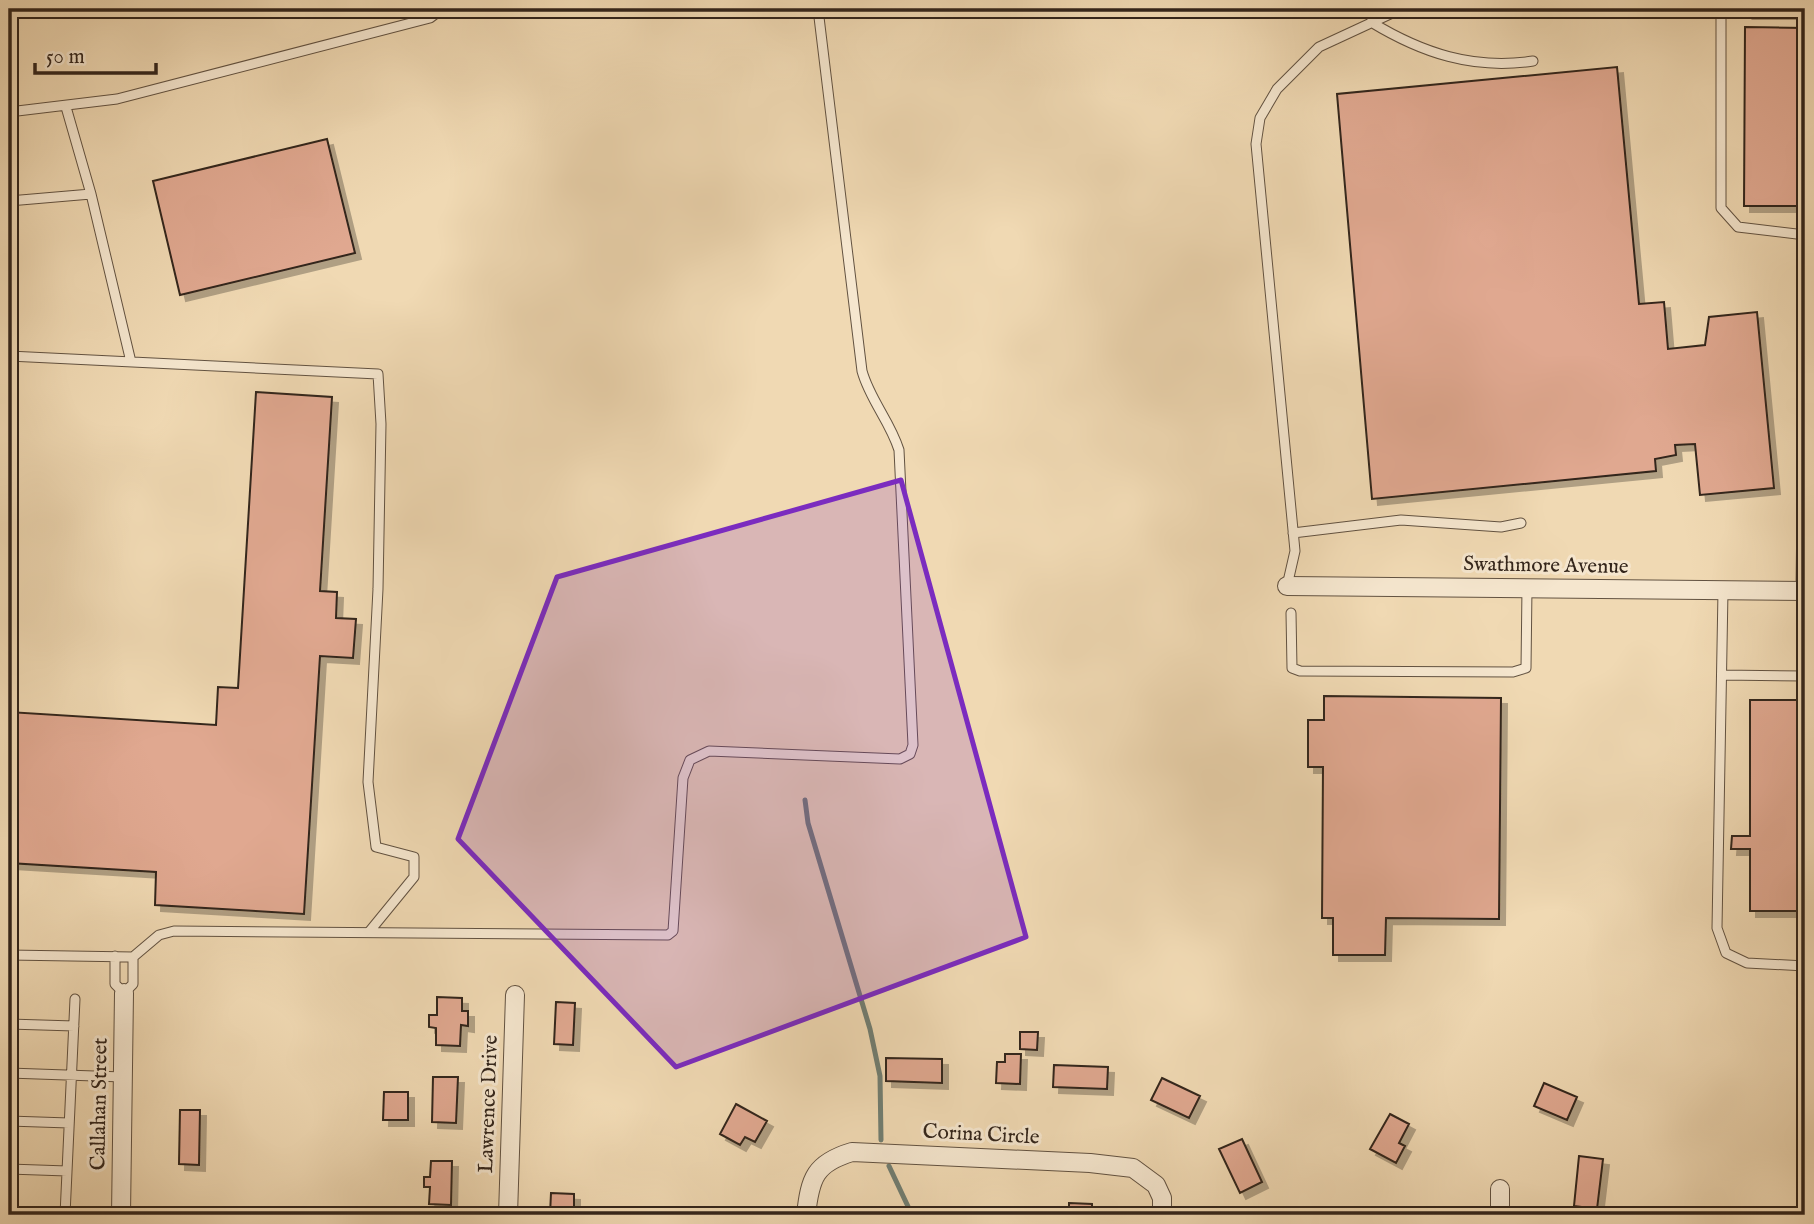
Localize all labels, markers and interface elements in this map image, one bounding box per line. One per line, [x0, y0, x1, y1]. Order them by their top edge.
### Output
scale bar [35, 32, 156, 76]
text: 50 m [46, 44, 85, 71]
street label: Swathmore Avenue [1463, 551, 1629, 581]
street label: Lawrence Drive [473, 1034, 505, 1174]
street label: Callahan Street [85, 1037, 115, 1171]
street label: Corina Circle [922, 1118, 1040, 1152]

